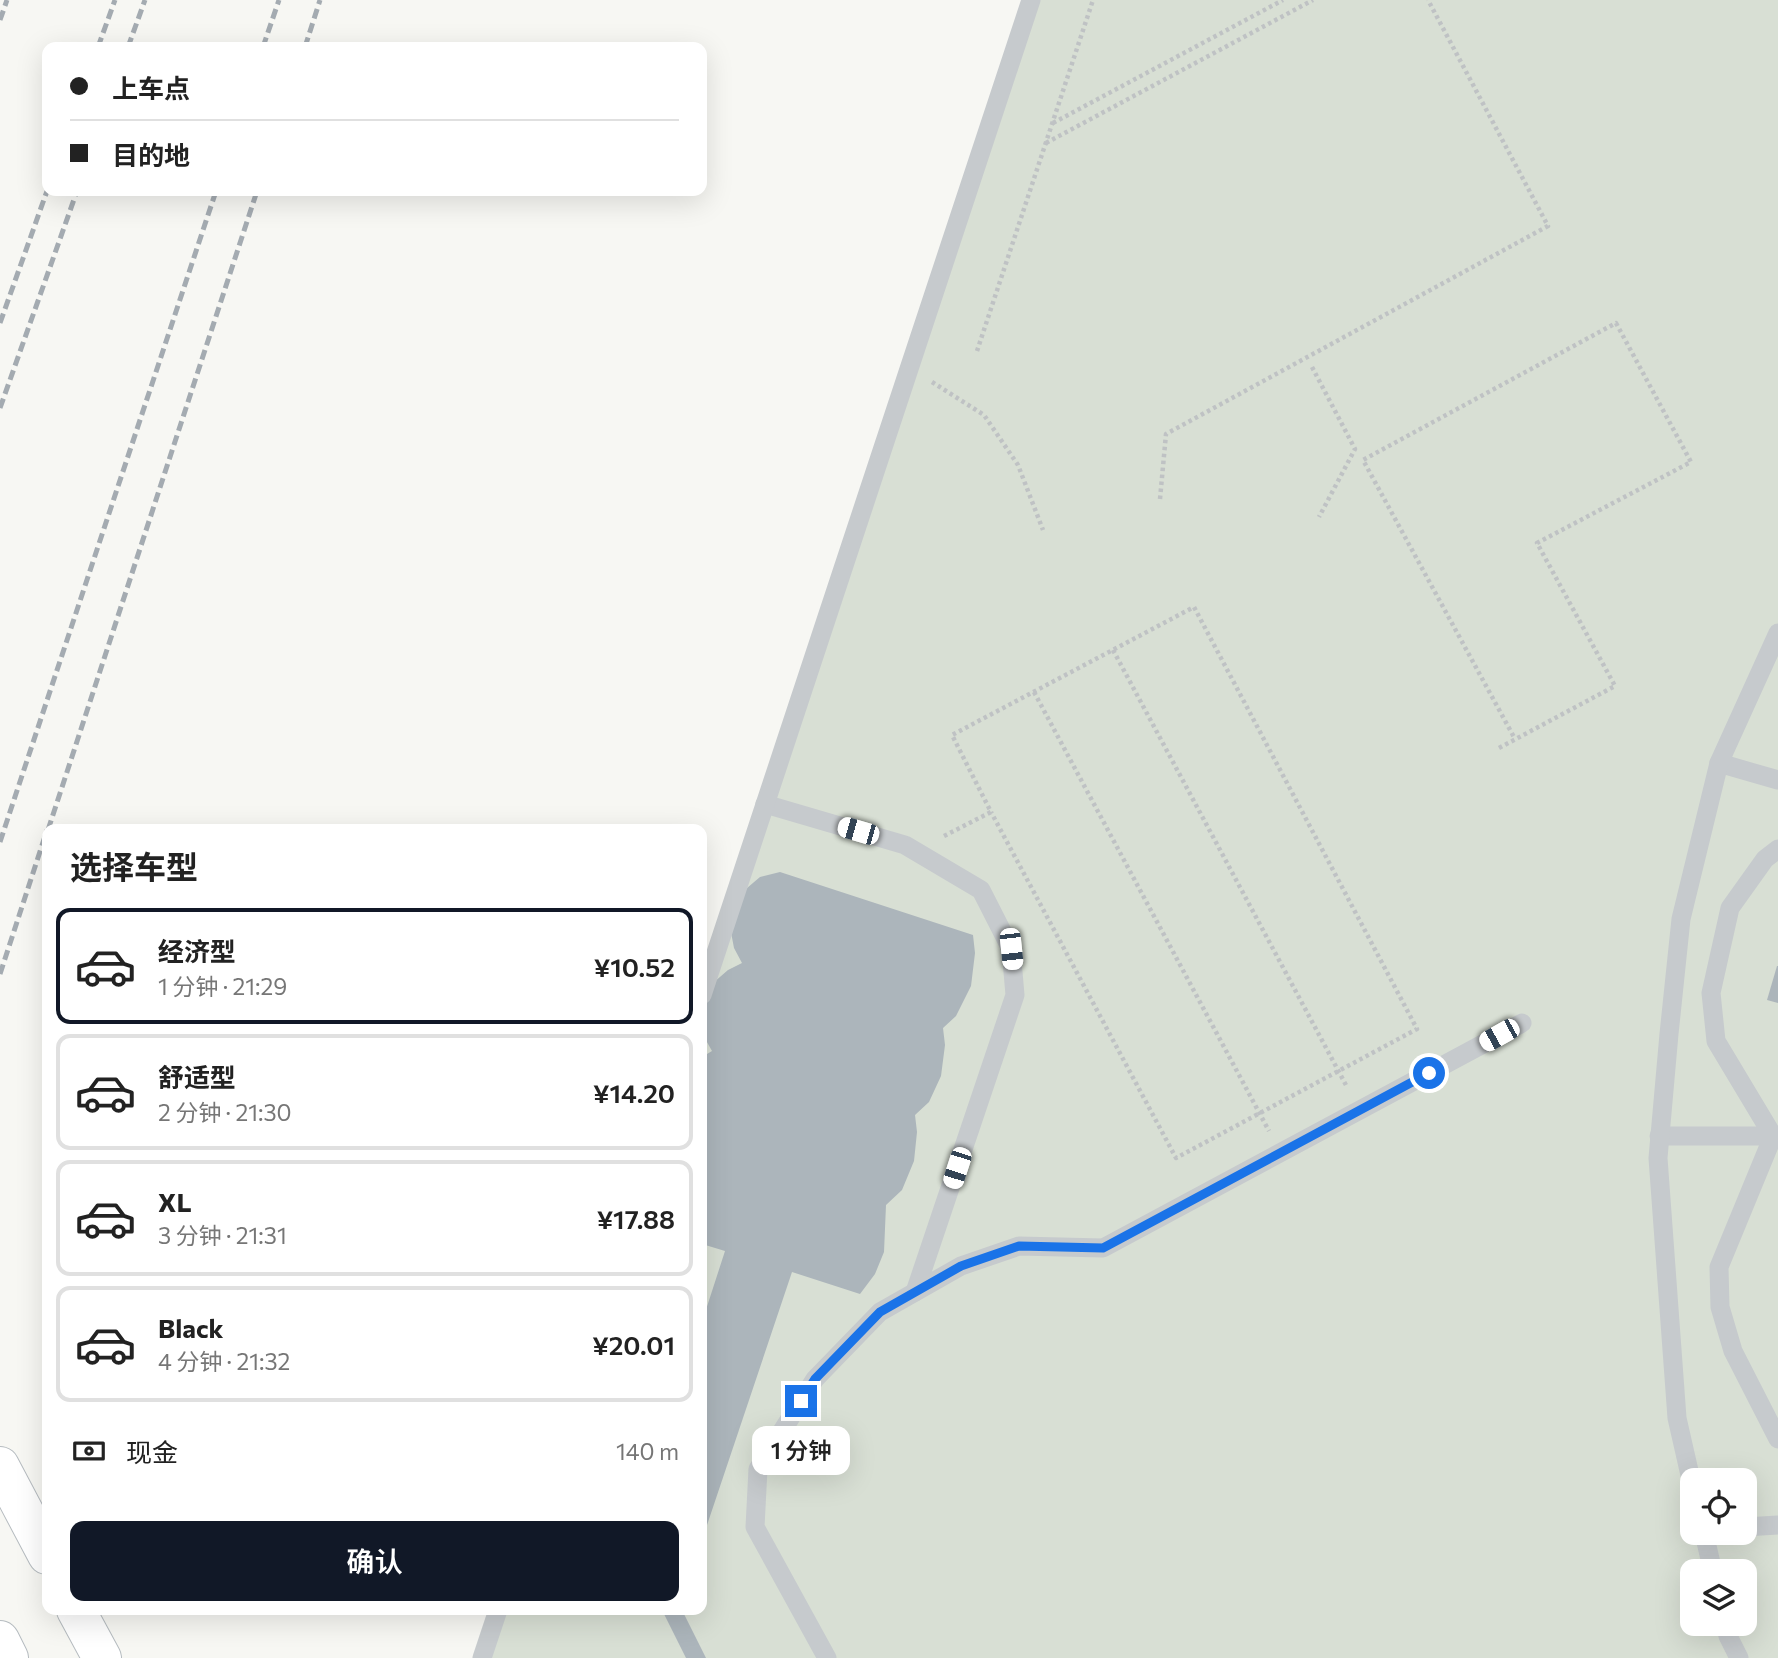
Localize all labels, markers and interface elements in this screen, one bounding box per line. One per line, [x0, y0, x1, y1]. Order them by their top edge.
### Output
text: 上车点 [112, 72, 190, 103]
text: 目的地 [112, 139, 190, 170]
car [835, 815, 882, 847]
text: 选择车型 [70, 846, 198, 886]
car [999, 927, 1024, 971]
icon: car [74, 935, 137, 998]
text: 经济型 [158, 935, 236, 966]
text: ¥10.52 [594, 951, 675, 982]
text: 1 分钟 · 21:29 [158, 972, 287, 1000]
car [1476, 1016, 1523, 1054]
route start [1413, 1057, 1445, 1089]
icon: car [74, 1061, 137, 1124]
text: 舒适型 [158, 1061, 236, 1092]
text: ¥14.20 [593, 1077, 675, 1108]
text: 2 分钟 · 21:30 [158, 1098, 292, 1126]
car [941, 1145, 974, 1191]
text: XL [158, 1186, 192, 1217]
icon: car [74, 1187, 137, 1250]
text: ¥17.88 [597, 1203, 675, 1234]
text: 3 分钟 · 21:31 [158, 1221, 287, 1249]
text: Black [158, 1312, 224, 1343]
icon: car [74, 1313, 137, 1376]
text: ¥20.01 [592, 1329, 675, 1360]
text: 4 分钟 · 21:32 [158, 1347, 290, 1375]
route end [785, 1385, 817, 1417]
callout: 1 分钟 [752, 1426, 850, 1474]
icon: cash [70, 1432, 108, 1470]
text: 现金 [126, 1436, 178, 1467]
text: 1 分钟 [771, 1436, 831, 1464]
text: 140 m [616, 1437, 679, 1465]
map controls [1680, 1468, 1757, 1636]
button: locate [1680, 1468, 1757, 1545]
button: 确认 [70, 1521, 679, 1601]
button: layers [1680, 1559, 1757, 1636]

